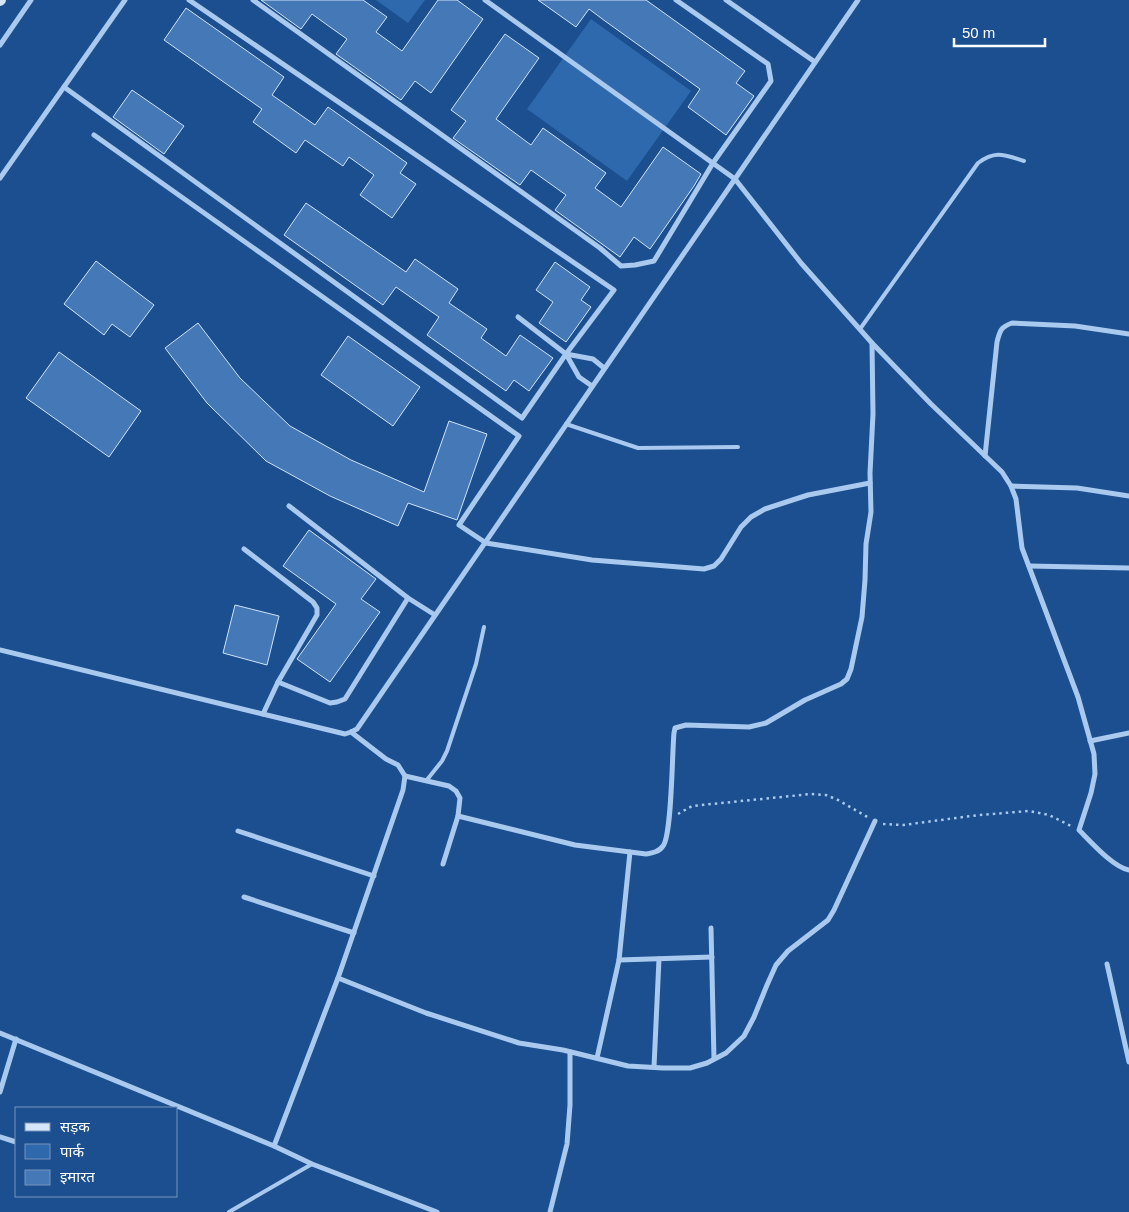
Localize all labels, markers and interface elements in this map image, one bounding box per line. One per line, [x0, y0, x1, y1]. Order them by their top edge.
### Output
scale bar [954, 15, 1045, 47]
text: 50 m [962, 24, 995, 41]
legend [15, 1107, 178, 1197]
text: सड़क [60, 1118, 90, 1135]
text: पार्क [60, 1143, 84, 1160]
text: इमारत [60, 1168, 95, 1185]

